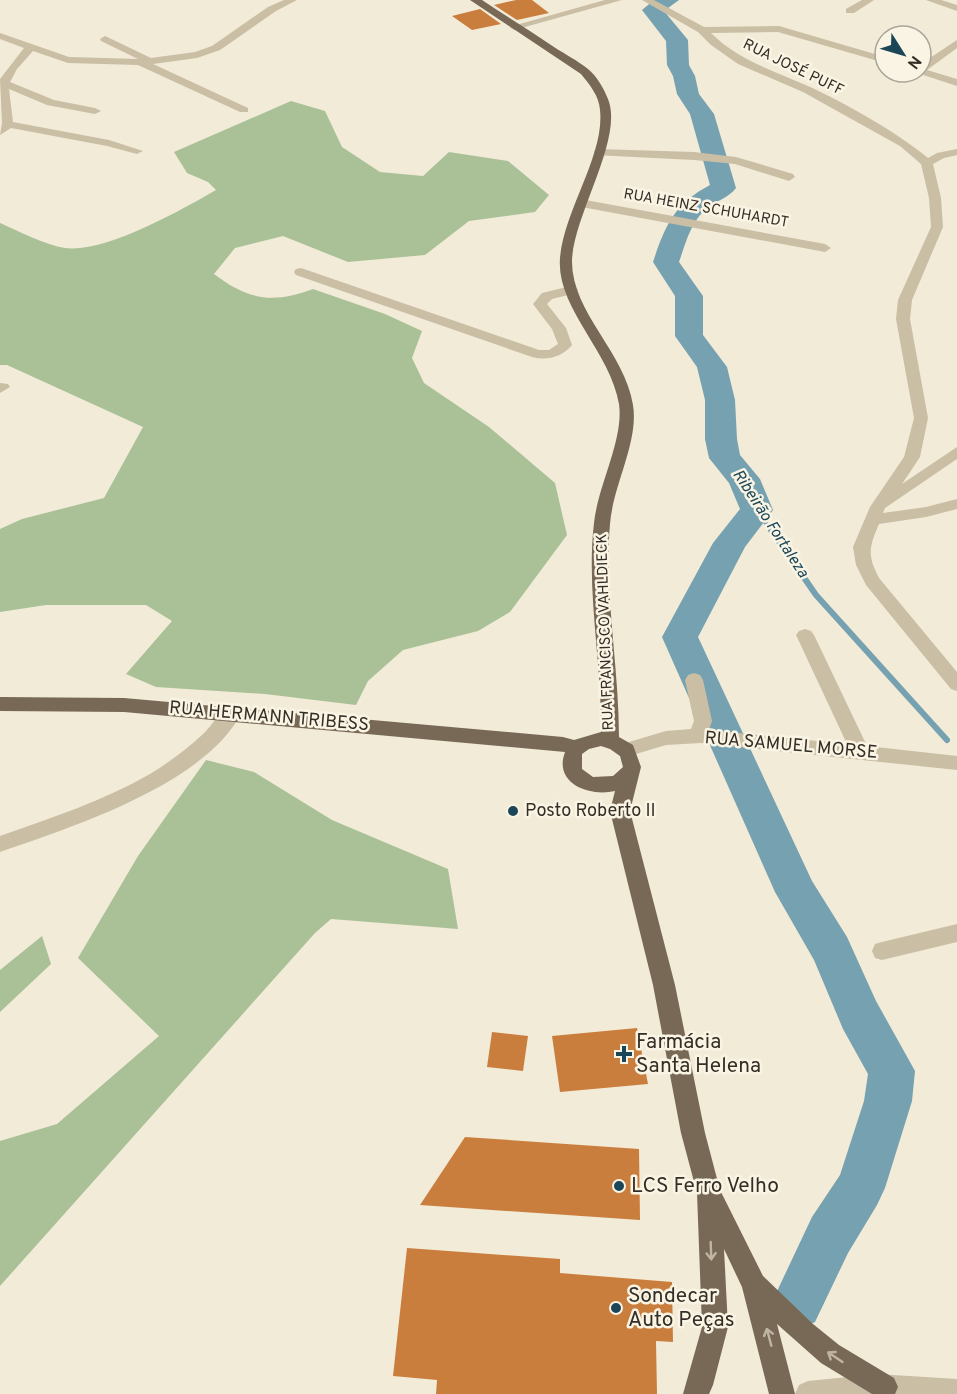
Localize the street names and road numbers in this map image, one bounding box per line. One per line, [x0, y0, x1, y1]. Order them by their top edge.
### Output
street label: RUA JOSÉ PUFF [739, 34, 847, 101]
street label: RUA HEINZ SCHUHARDT [622, 185, 790, 233]
street label: RUA FRANCISCO VAHLDIECK [593, 533, 619, 731]
street label: RUA HERMANN TRIBESS [168, 697, 370, 737]
street label: RUA SAMUEL MORSE [704, 727, 878, 765]

